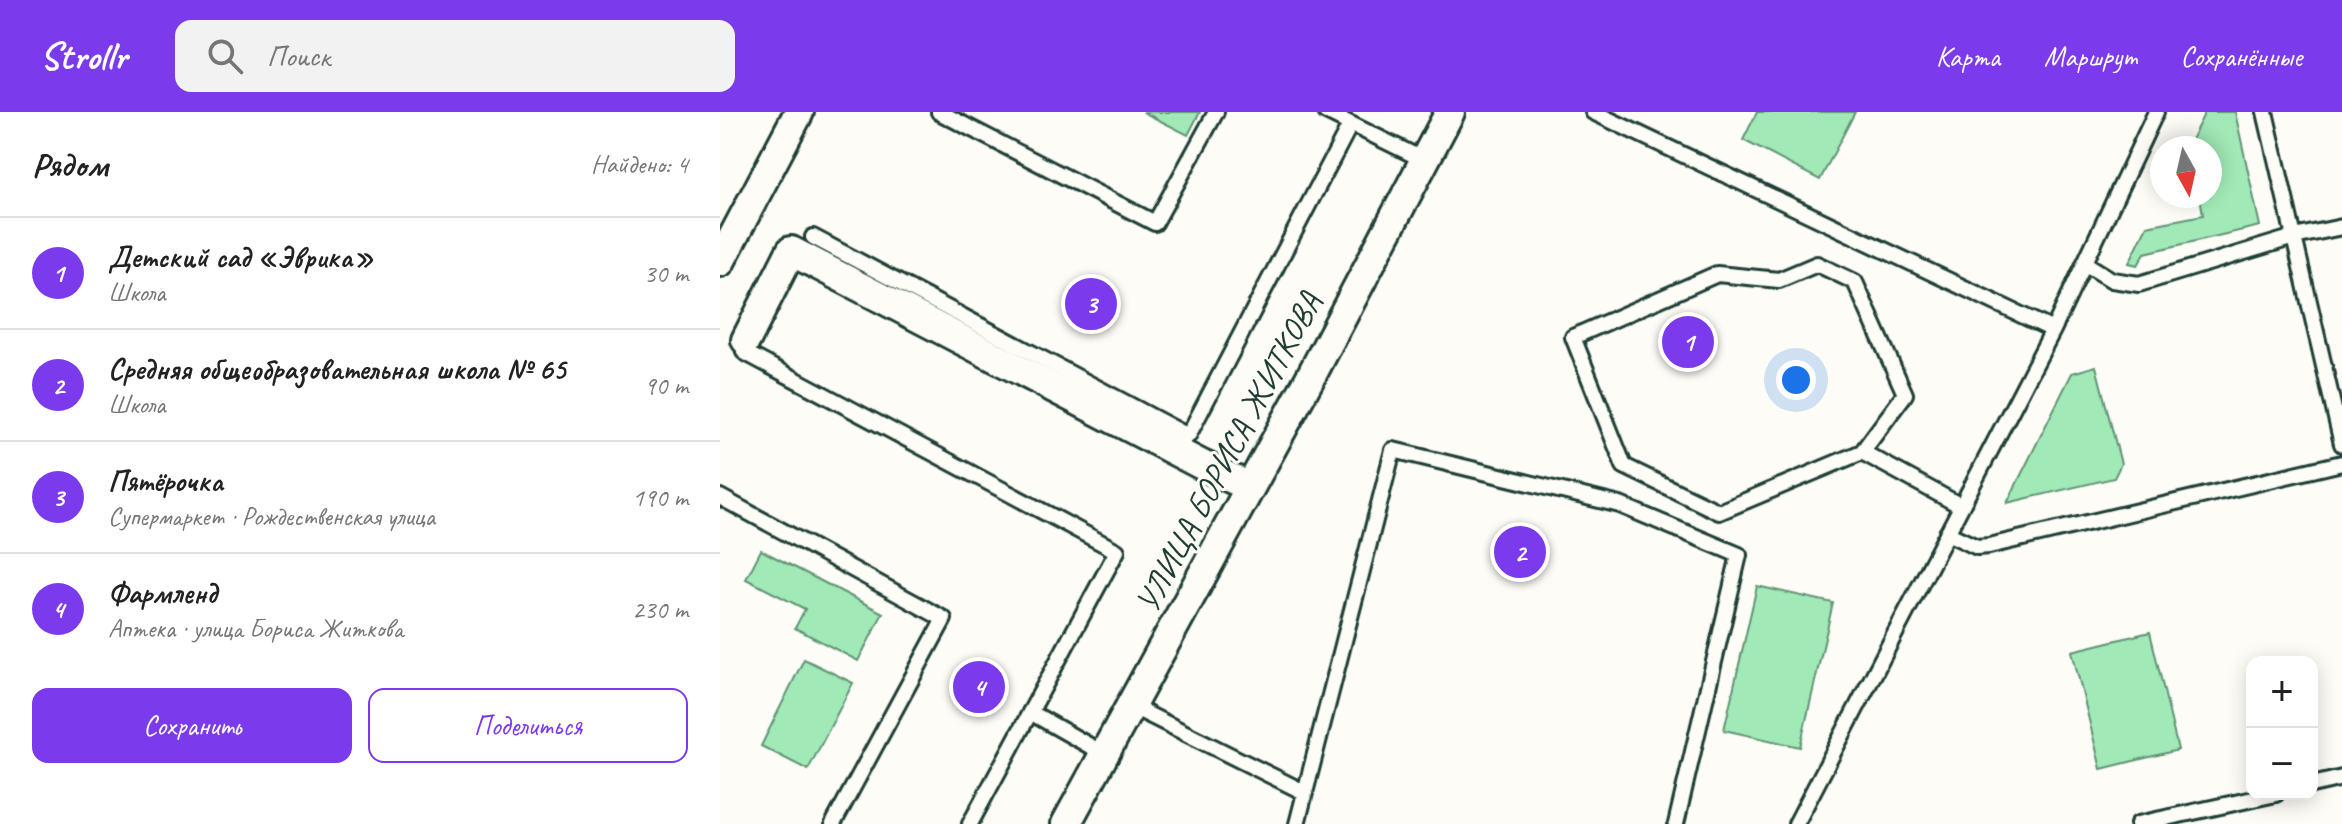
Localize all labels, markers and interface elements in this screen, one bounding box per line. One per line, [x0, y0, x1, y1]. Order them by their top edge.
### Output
search box [175, 20, 735, 92]
text: Strollr [40, 33, 127, 80]
icon: search [203, 34, 247, 78]
text: Поиск [267, 37, 330, 75]
text: Карта [1936, 39, 2000, 74]
text: Маршрут [2044, 39, 2136, 74]
text: Сохранённые [2180, 39, 2302, 74]
north arrow [2150, 136, 2222, 208]
text: Рядом [32, 143, 108, 186]
text: Найдено: 4 [591, 148, 688, 181]
text: Детский сад «Эврика» [108, 238, 374, 276]
text: 1 [52, 257, 64, 290]
text: 30 m [644, 257, 688, 290]
pin: 3 [1065, 274, 1117, 334]
text: Школа [108, 276, 165, 309]
street label: УЛИЦА БОРИСА ЖИТКОВА [1125, 284, 1331, 620]
pin: 1 [1662, 312, 1714, 372]
text: Средняя общеобразовательная школа № 65 [108, 350, 566, 388]
your location [1776, 360, 1816, 400]
text: 2 [52, 369, 64, 402]
text: 90 m [644, 369, 688, 402]
text: Школа [108, 388, 165, 421]
text: Пятёрочка [108, 462, 223, 500]
text: 3 [52, 481, 64, 514]
text: 190 m [632, 481, 688, 514]
text: Супермаркет · Рождественская улица [108, 500, 435, 533]
pin: 2 [1494, 522, 1546, 582]
text: Фармленд [108, 574, 217, 612]
text: 4 [52, 593, 64, 626]
text: 230 m [632, 593, 688, 626]
text: Аптека · улица Бориса Житкова [108, 612, 403, 645]
map controls [2246, 656, 2318, 800]
button: + [2246, 656, 2318, 728]
pin: 4 [953, 657, 1005, 717]
button: Сохранить [32, 688, 352, 763]
button: Поделиться [368, 688, 688, 763]
button: − [2246, 728, 2318, 800]

